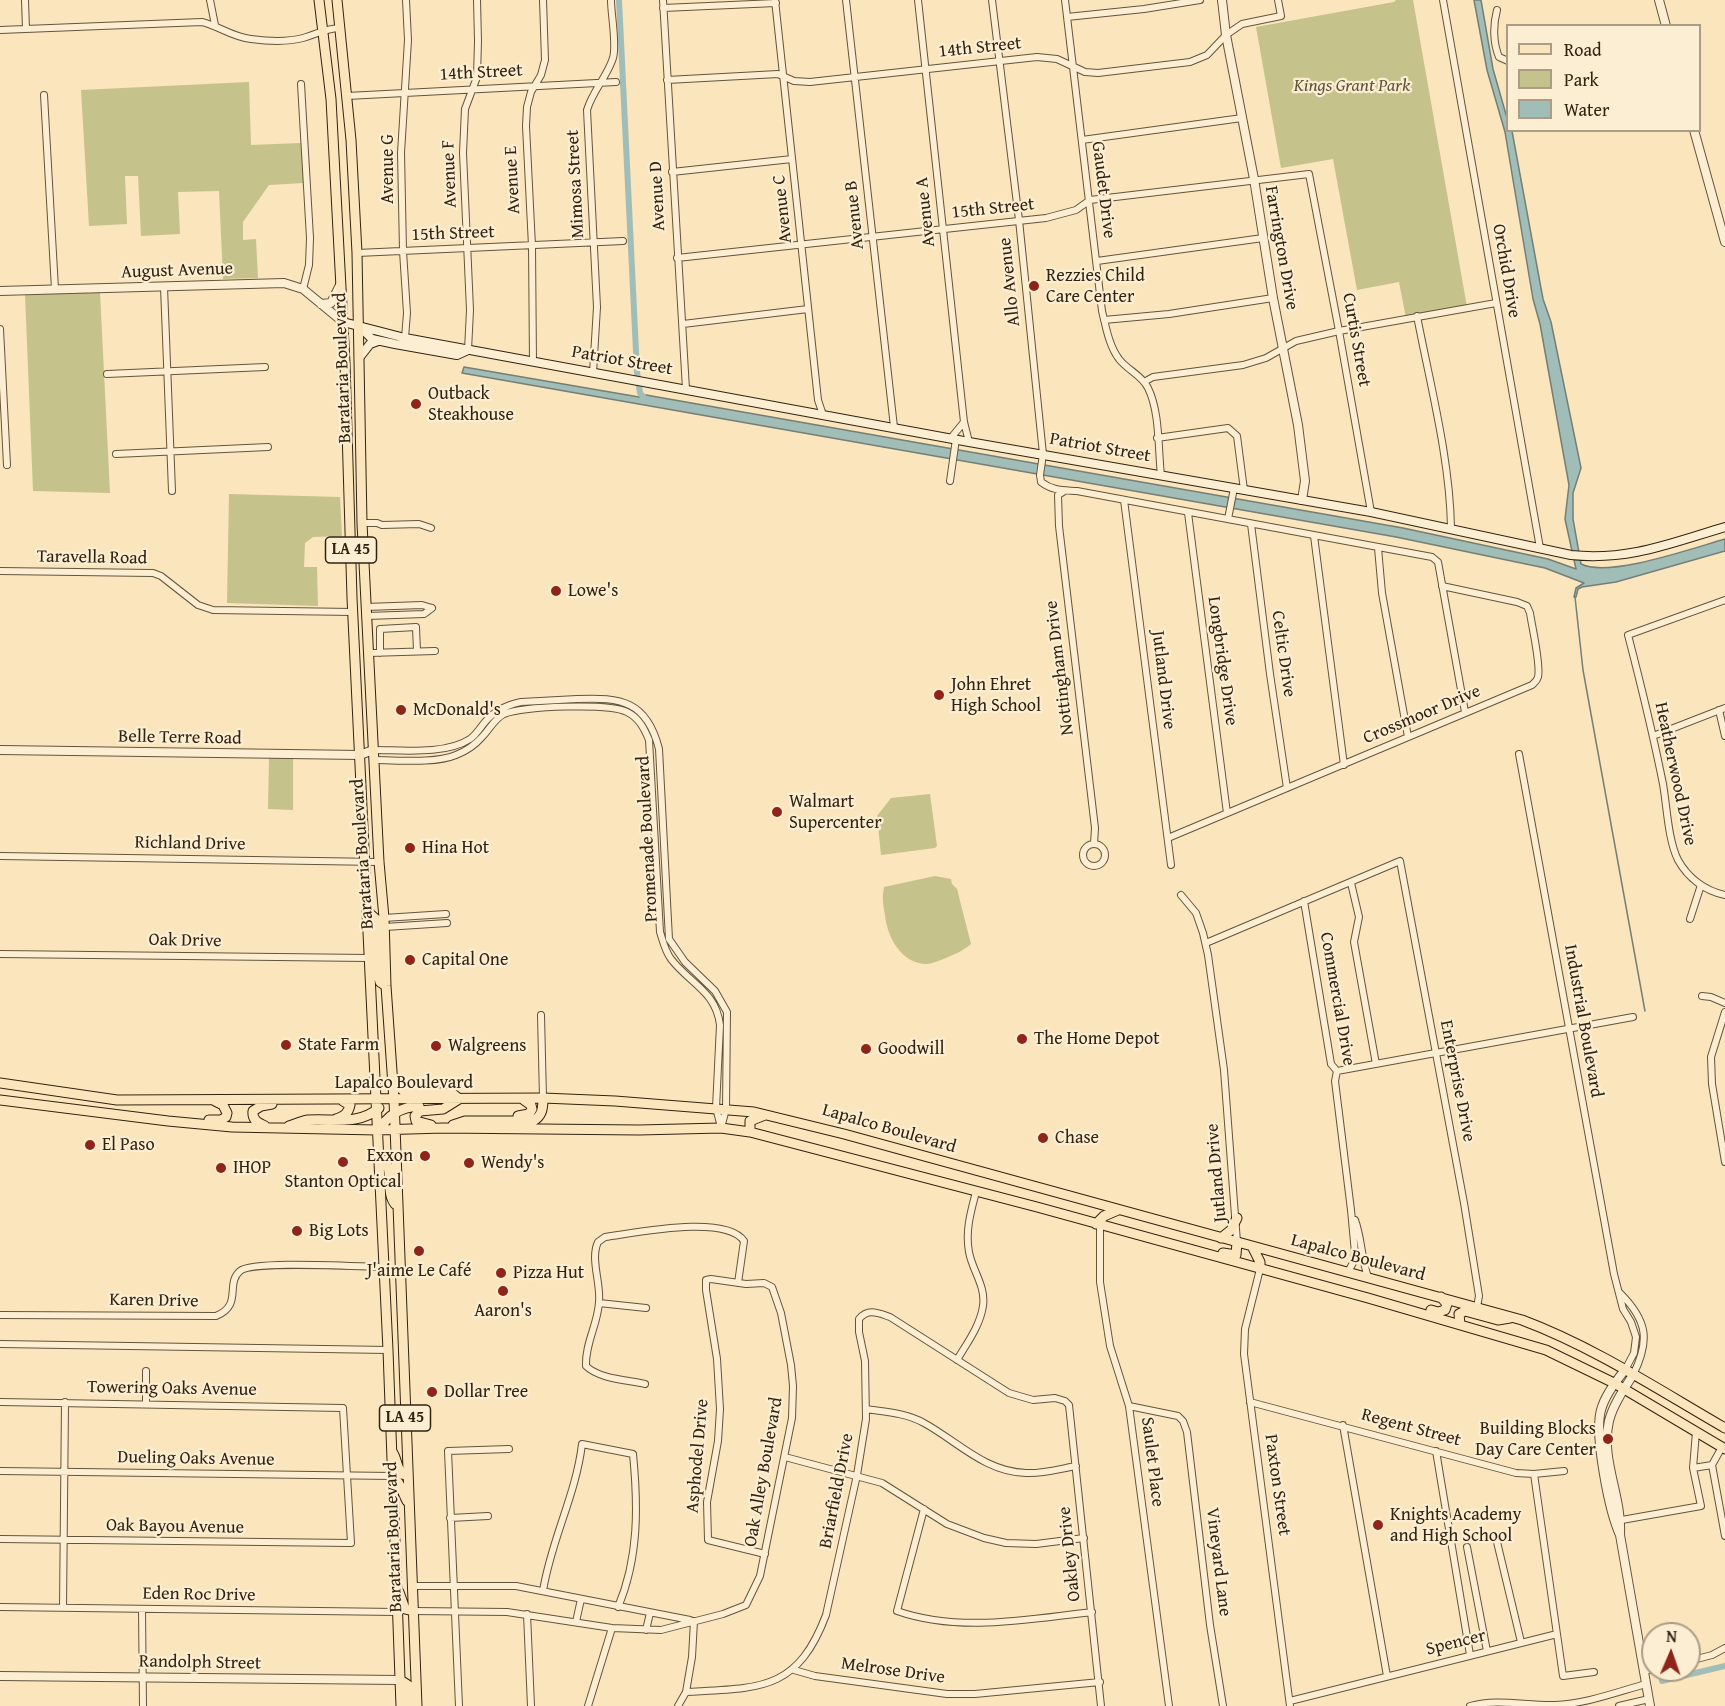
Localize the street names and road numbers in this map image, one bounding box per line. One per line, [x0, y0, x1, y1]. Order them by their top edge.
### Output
street label: 14th Street [937, 33, 1023, 63]
street label: 14th Street [439, 60, 523, 86]
street label: Mimosa Street [562, 129, 590, 239]
street label: Avenue G [377, 134, 399, 204]
street label: Avenue F [438, 140, 462, 208]
street label: Gaudet Drive [1086, 140, 1120, 240]
street label: Avenue E [500, 145, 526, 215]
street label: Avenue D [645, 160, 671, 232]
street label: Avenue C [769, 174, 797, 244]
street label: Avenue A [912, 176, 940, 248]
street label: Avenue B [841, 179, 869, 251]
street label: Farrington Drive [1259, 184, 1303, 312]
street label: 15th Street [950, 194, 1036, 224]
street label: 15th Street [411, 222, 495, 246]
street label: Orchid Drive [1487, 222, 1525, 320]
street label: Allo Avenue [995, 236, 1025, 328]
street label: August Avenue [121, 258, 233, 284]
street label: Curtis Street [1337, 291, 1375, 389]
street label: Barataria Boulevard [330, 292, 356, 444]
street label: Patriot Street [570, 342, 674, 380]
street label: Patriot Street [1048, 429, 1152, 467]
road number: LA 45 [326, 537, 376, 563]
street label: Taravella Road [37, 546, 147, 570]
street label: Longbridge Drive [1202, 595, 1242, 727]
street label: Nottingham Drive [1041, 599, 1079, 737]
street label: Celtic Drive [1266, 609, 1300, 699]
street label: Jutland Drive [1146, 629, 1180, 731]
street label: Crossmoor Drive [1360, 681, 1484, 749]
street label: Heatherwood Drive [1649, 700, 1701, 848]
street label: Belle Terre Road [118, 726, 242, 750]
street label: Promenade Boulevard [633, 755, 663, 923]
street label: Barataria Boulevard [347, 778, 379, 930]
street label: Richland Drive [134, 832, 246, 856]
street label: Oak Drive [148, 930, 222, 952]
street label: Commercial Drive [1315, 931, 1359, 1067]
street label: Industrial Boulevard [1559, 943, 1607, 1099]
street label: Enterprise Drive [1435, 1018, 1479, 1144]
street label: Lapalco Boulevard [335, 1072, 473, 1094]
street label: Lapalco Boulevard [820, 1100, 958, 1158]
street label: Jutland Drive [1202, 1123, 1232, 1223]
street label: Lapalco Boulevard [1288, 1230, 1428, 1286]
street label: Karen Drive [109, 1289, 199, 1313]
street label: Towering Oaks Avenue [87, 1377, 257, 1401]
street label: Oak Alley Boulevard [740, 1396, 788, 1548]
street label: Asphodel Drive [682, 1398, 714, 1514]
street label: Regent Street [1359, 1404, 1463, 1452]
road number: LA 45 [380, 1405, 430, 1431]
street label: Saulet Place [1136, 1416, 1168, 1508]
street label: Briarfield Drive [815, 1432, 859, 1550]
street label: Paxton Street [1259, 1433, 1295, 1537]
street label: Dueling Oaks Avenue [117, 1447, 275, 1471]
street label: Barataria Boulevard [381, 1461, 407, 1613]
street label: Oakley Drive [1054, 1505, 1086, 1603]
street label: Vineyard Lane [1201, 1506, 1235, 1618]
street label: Oak Bayou Avenue [106, 1515, 244, 1539]
street label: Eden Roc Drive [142, 1583, 256, 1607]
street label: Spencer [1424, 1625, 1488, 1661]
street label: Randolph Street [139, 1651, 261, 1675]
street label: Melrose Drive [840, 1653, 946, 1689]

